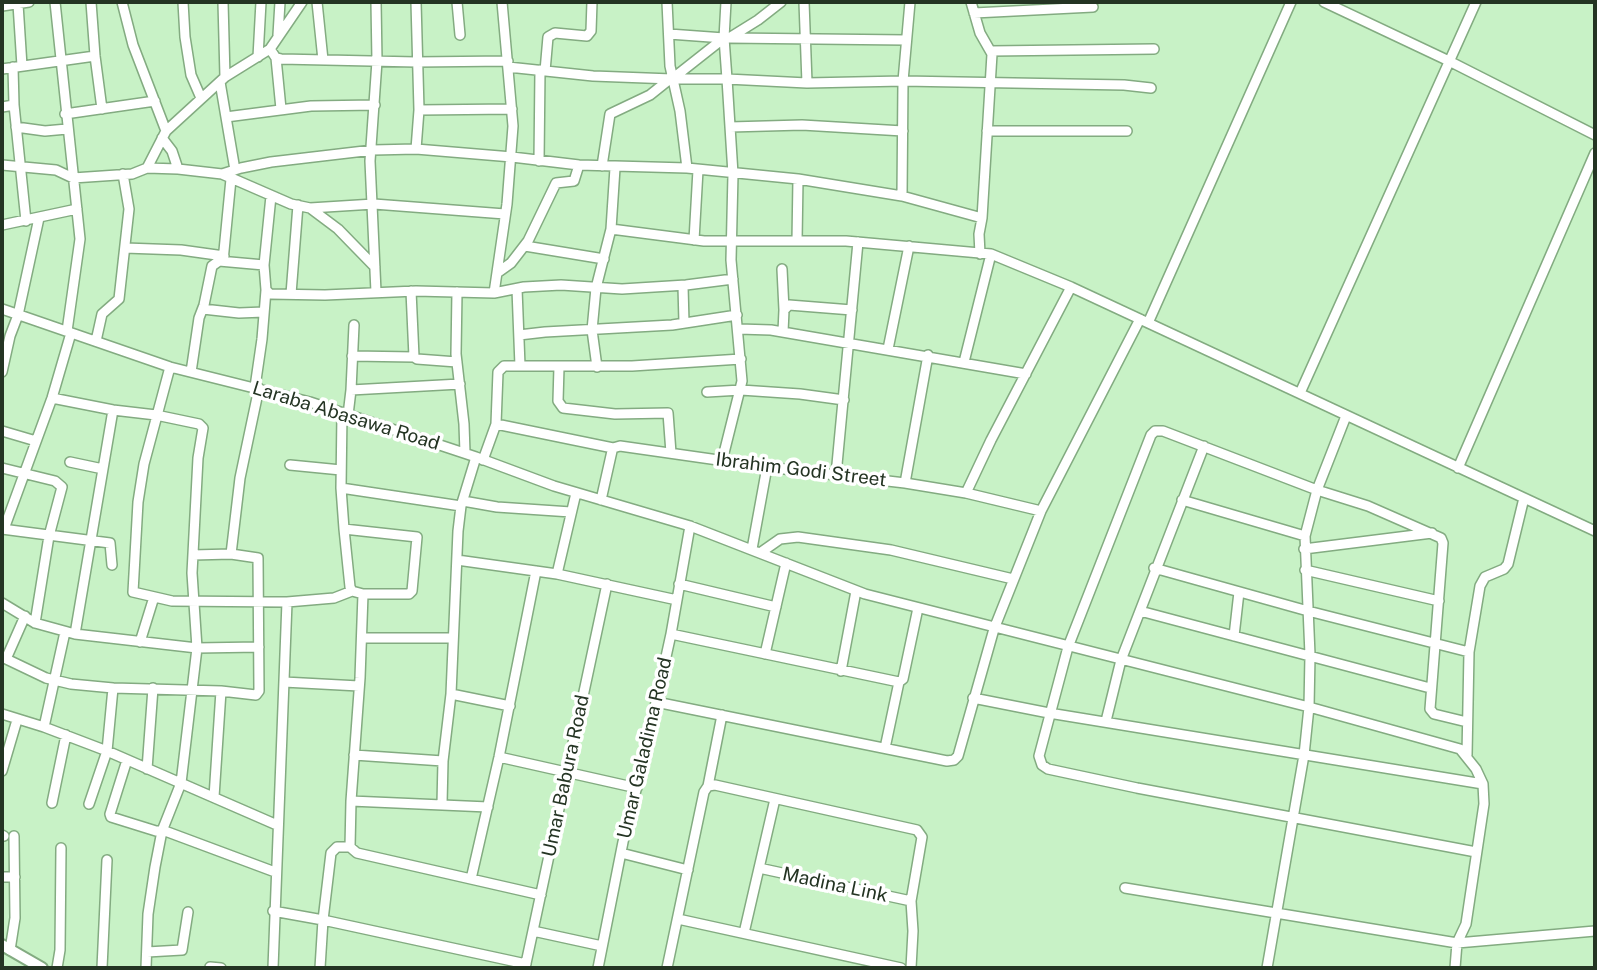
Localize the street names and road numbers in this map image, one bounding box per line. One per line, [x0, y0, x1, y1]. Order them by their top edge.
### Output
street label: Laraba Abasawa Road [250, 377, 442, 455]
street label: Ibrahim Godi Street [714, 448, 888, 492]
street label: Umar Galadima Road [613, 655, 677, 841]
street label: Umar Babura Road [538, 693, 594, 859]
street label: Madina Link [780, 863, 890, 907]

